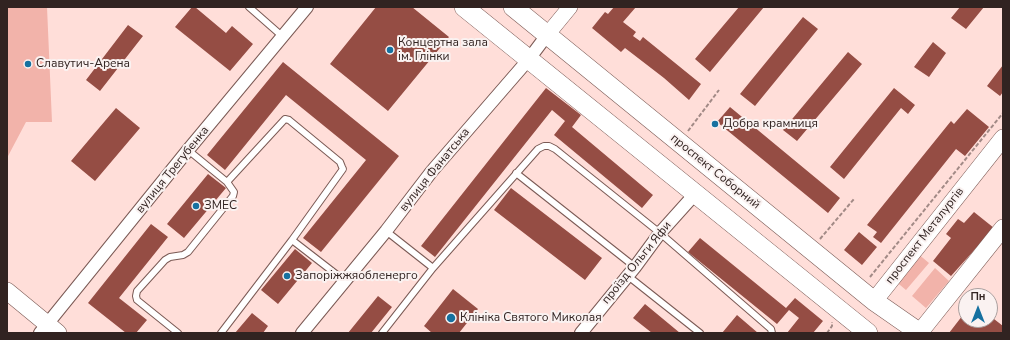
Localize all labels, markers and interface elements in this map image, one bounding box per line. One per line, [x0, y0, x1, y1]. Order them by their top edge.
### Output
place label: Концертна зала ім. Глінки [398, 36, 488, 64]
marker: Концертна зала ім. Глінки [385, 45, 395, 55]
place label: Славутич-Арена [36, 57, 130, 71]
marker: Славутич-Арена [23, 59, 33, 69]
place label: Добра крамниця [723, 117, 818, 131]
marker: Добра крамниця [710, 119, 720, 129]
street label: вулиця Трегубенка [134, 124, 212, 216]
street label: вулиця Фанатська [397, 125, 473, 215]
street label: проспект Соборний [667, 131, 763, 213]
street label: проспект Металургів [883, 185, 967, 287]
place label: ЗМЕС [204, 199, 237, 213]
marker: ЗМЕС [191, 201, 201, 211]
street label: проїзд Ольги Яфи [599, 219, 675, 307]
place label: Запоріжжяобленерго [295, 269, 418, 283]
marker: Запоріжжяобленерго [282, 271, 292, 281]
north arrow [958, 288, 998, 328]
text: Пн [970, 289, 986, 304]
place label: Клініка Святого Миколая [460, 311, 602, 325]
marker: Клініка Святого Миколая [445, 312, 457, 324]

